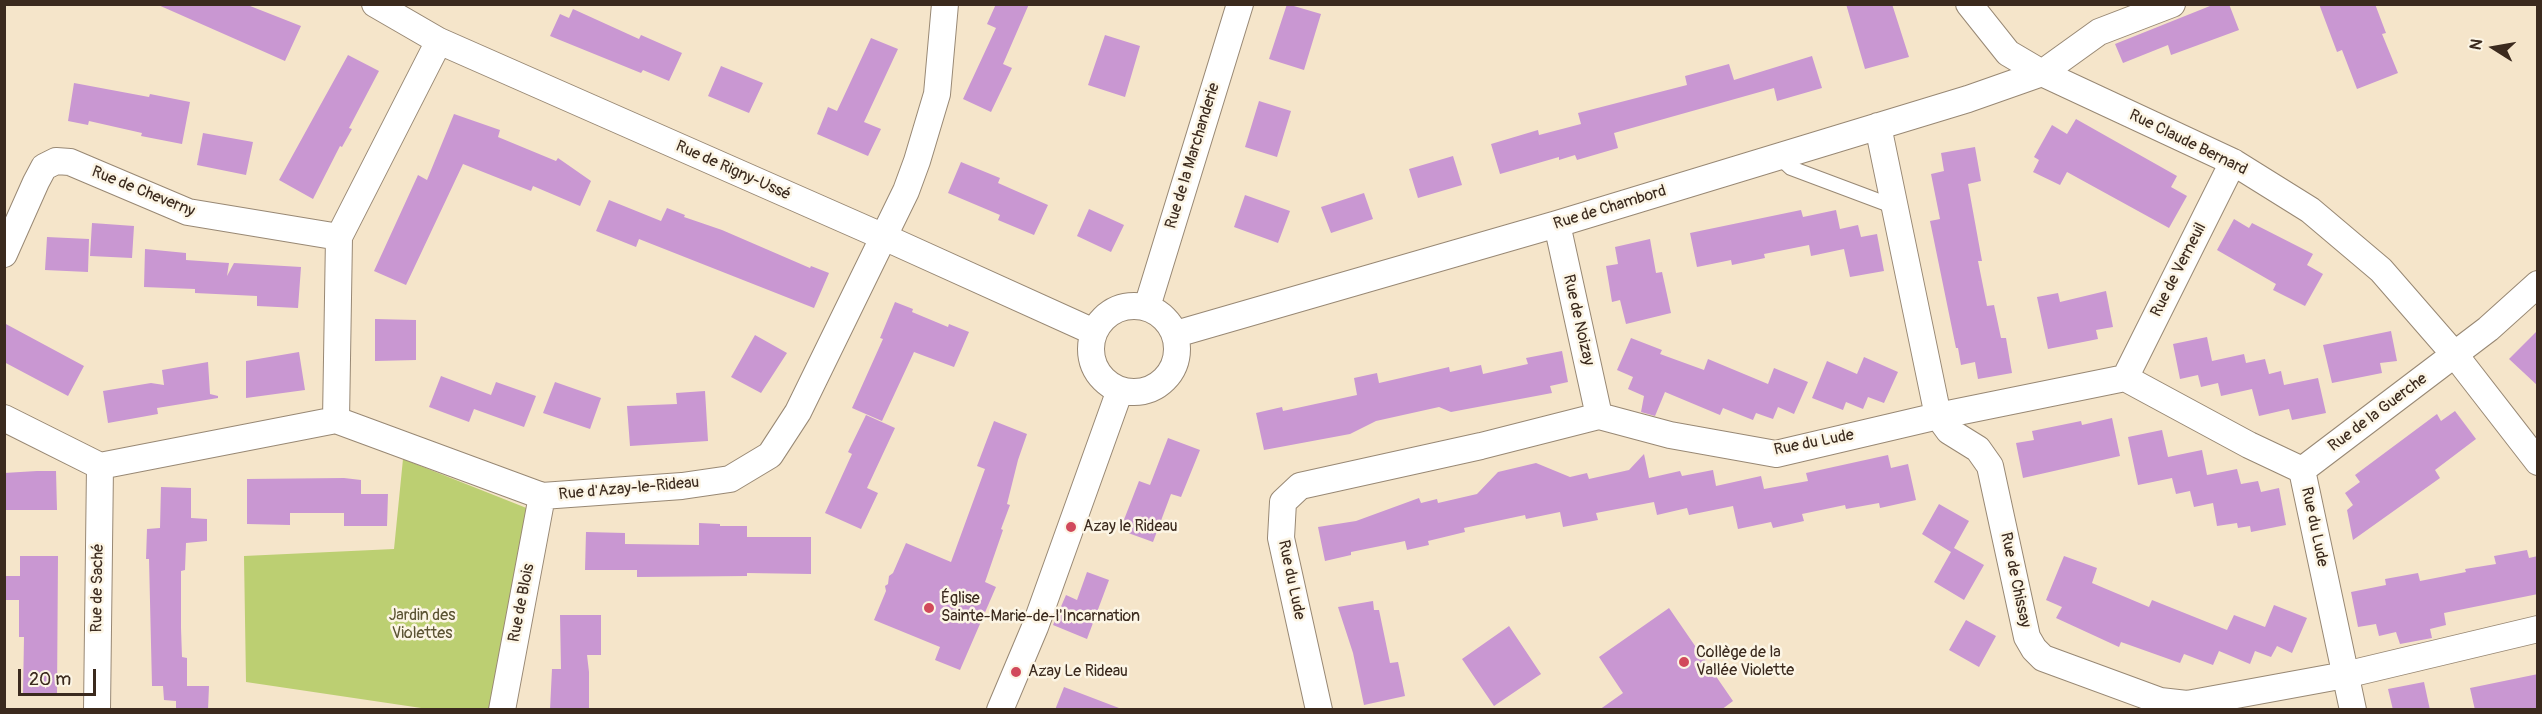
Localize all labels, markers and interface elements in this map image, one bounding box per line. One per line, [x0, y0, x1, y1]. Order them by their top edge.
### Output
north arrow [2464, 18, 2524, 78]
text: N [2465, 37, 2487, 52]
street label: Rue de la Marchanderie [1162, 81, 1224, 231]
street label: Rue Claude Bernard [2126, 106, 2250, 180]
street label: Rue de Rigny-Ussé [672, 137, 794, 205]
street label: Rue de Cheverny [89, 163, 197, 221]
street label: Rue de Chambord [1551, 182, 1669, 234]
street label: Rue de Verneuil [2147, 220, 2211, 320]
street label: Rue de Noizay [1558, 273, 1598, 367]
street label: Rue de la Guerche [2325, 370, 2431, 456]
street label: Rue du Lude [1772, 426, 1856, 460]
street label: Rue d'Azay-le-Rideau [558, 473, 700, 505]
street label: Rue du Lude [2296, 485, 2332, 569]
place label: Azay le Rideau [1083, 517, 1178, 537]
marker: Azay le Rideau [1064, 520, 1078, 534]
street label: Rue de Chissay [1996, 531, 2034, 629]
street label: Rue du Lude [1273, 538, 1309, 622]
street label: Rue de Saché [88, 543, 108, 633]
street label: Rue de Blois [505, 562, 539, 644]
place label: Église Sainte-Marie-de-l'Incarnation [941, 589, 1140, 627]
marker: Église Sainte-Marie-de-l'Incarnation [922, 601, 936, 615]
park label: Jardin des Violettes [389, 606, 455, 644]
place label: Collège de la Vallée Violette [1696, 643, 1794, 681]
marker: Collège de la Vallée Violette [1677, 655, 1691, 669]
scale bar [21, 657, 99, 695]
place label: Azay Le Rideau [1028, 662, 1128, 682]
marker: Azay Le Rideau [1009, 665, 1023, 679]
text: 20 m [29, 668, 71, 691]

